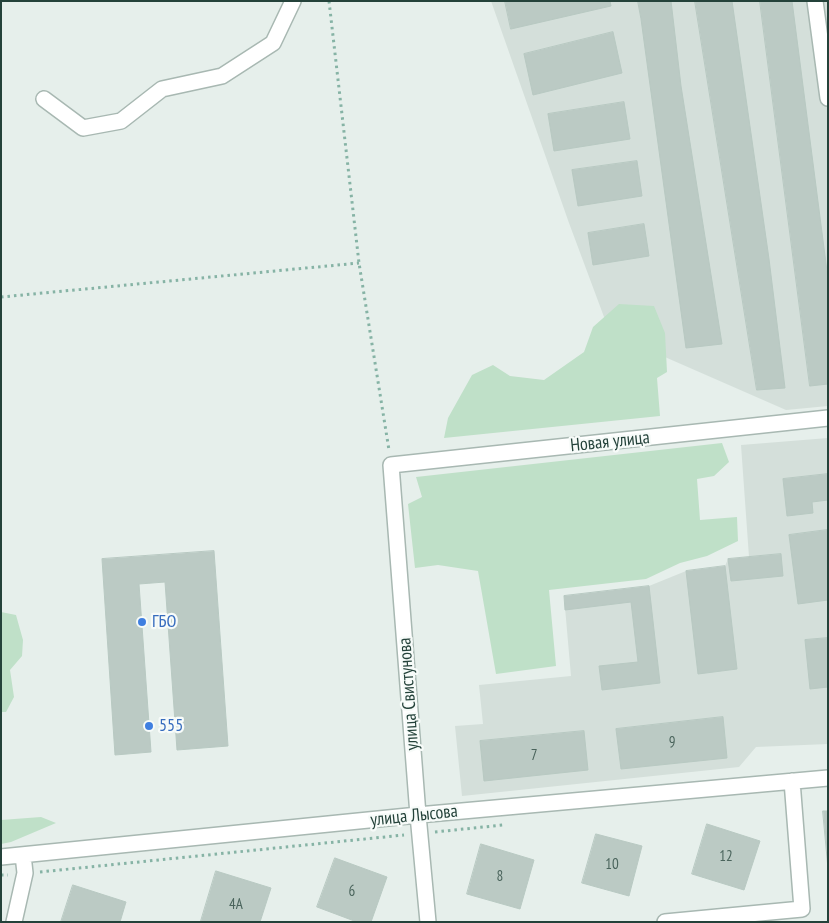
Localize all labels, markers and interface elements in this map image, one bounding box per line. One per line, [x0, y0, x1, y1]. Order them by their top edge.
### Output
street label: Новая улица [569, 427, 651, 457]
place label: ГБО [152, 611, 176, 633]
marker: ГБО [136, 616, 148, 628]
street label: улица Свистунова [394, 637, 424, 751]
place label: 555 [159, 715, 183, 737]
marker: 555 [143, 720, 155, 732]
house number: 9 [669, 734, 675, 752]
house number: 7 [531, 747, 537, 765]
street label: улица Лысова [369, 801, 459, 831]
house number: 12 [719, 848, 733, 866]
house number: 10 [605, 856, 619, 874]
house number: 8 [497, 868, 503, 886]
house number: 6 [349, 883, 355, 901]
house number: 4А [229, 896, 243, 914]

